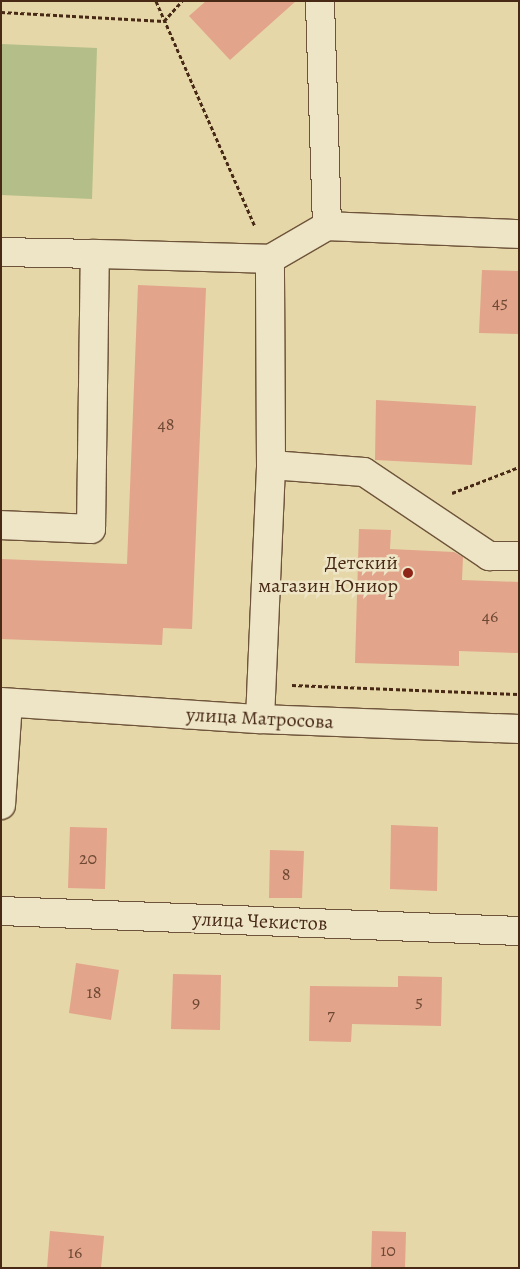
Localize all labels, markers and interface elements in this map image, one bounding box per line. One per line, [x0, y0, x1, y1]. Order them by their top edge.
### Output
house number: 45 [492, 291, 508, 313]
house number: 48 [158, 413, 174, 435]
place label: Детский магазин Юниор [258, 550, 398, 597]
marker: Детский магазин Юниор [402, 567, 414, 579]
house number: 46 [482, 605, 498, 627]
street label: улица Матросова [186, 702, 334, 734]
house number: 20 [79, 847, 97, 869]
house number: 8 [282, 863, 290, 885]
street label: улица Чекистов [192, 907, 328, 935]
house number: 18 [87, 981, 101, 1003]
house number: 5 [415, 990, 423, 1012]
house number: 9 [192, 991, 200, 1013]
house number: 7 [327, 1003, 335, 1025]
house number: 10 [380, 1239, 396, 1261]
house number: 16 [68, 1241, 82, 1263]

